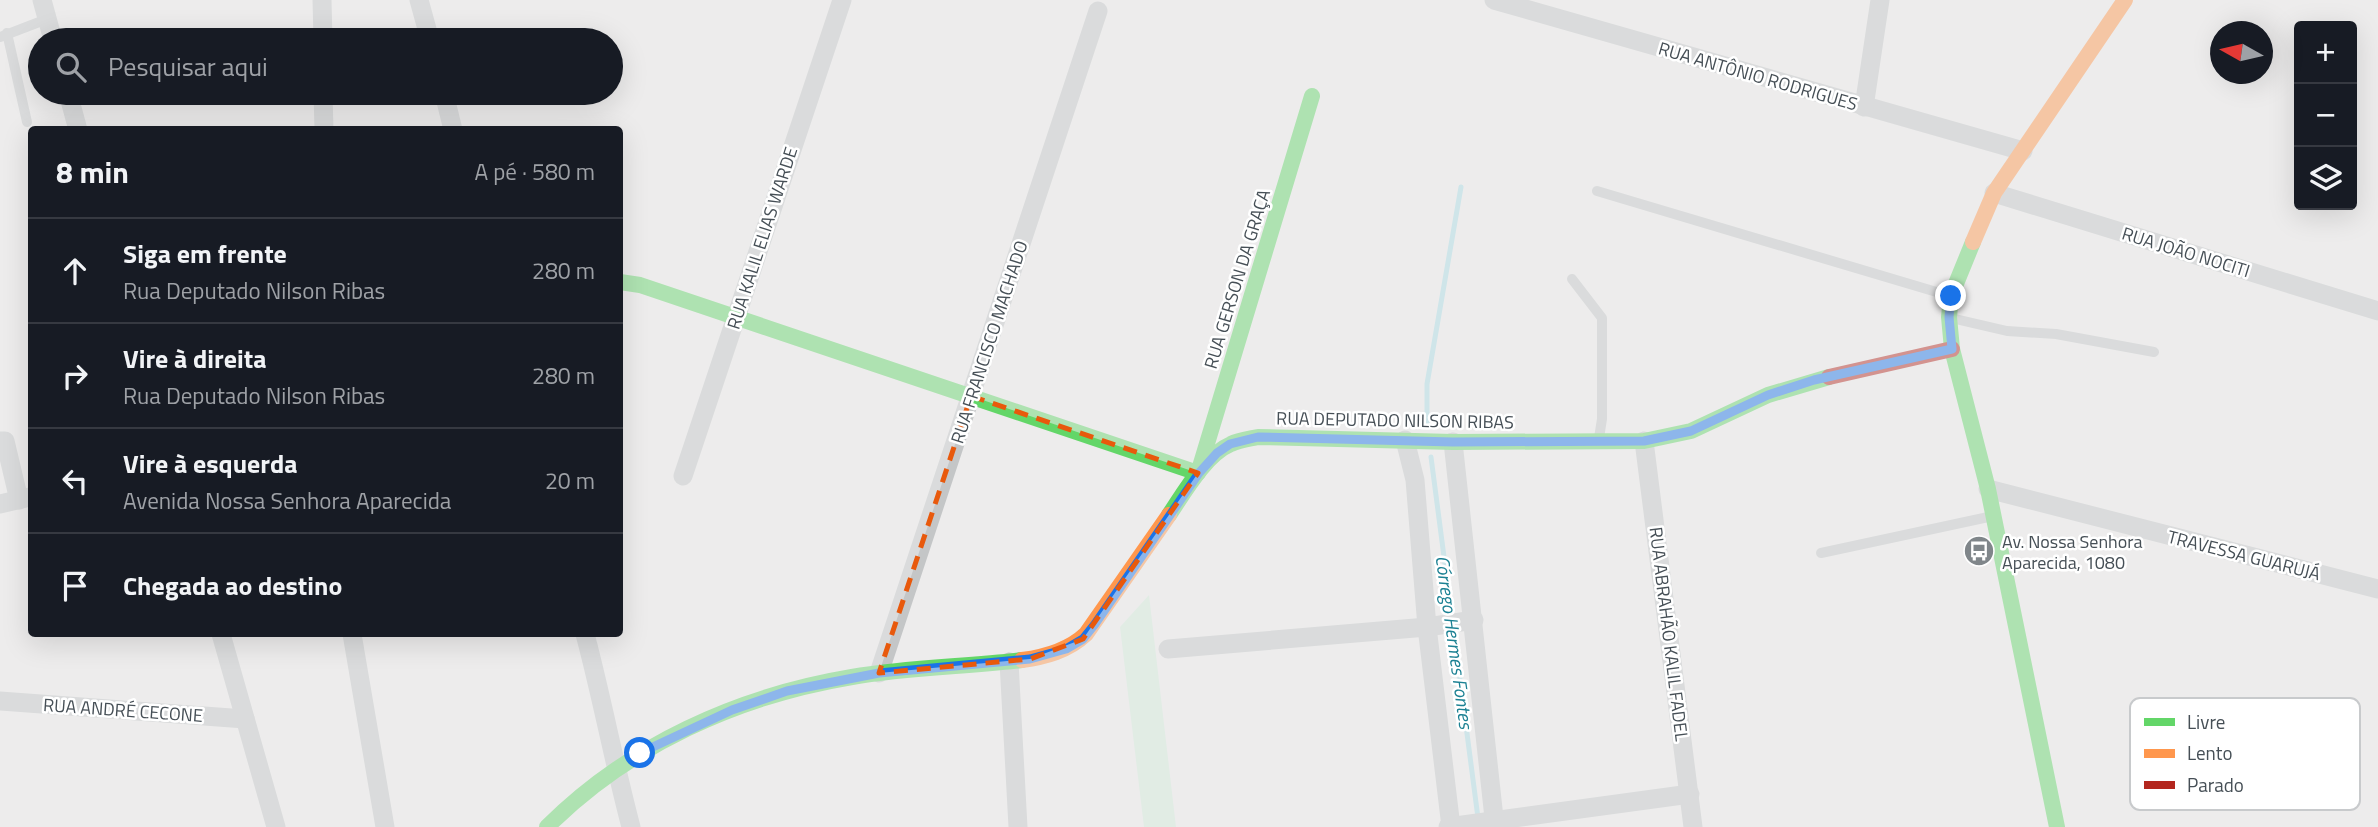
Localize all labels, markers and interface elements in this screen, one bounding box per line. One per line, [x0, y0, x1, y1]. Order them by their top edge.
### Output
north arrow [2210, 21, 2273, 84]
map controls [2294, 21, 2357, 210]
button: + [2294, 21, 2357, 84]
search box [28, 28, 623, 105]
street label: RUA ANTÔNIO RODRIGUES [1655, 35, 1861, 117]
text: Pesquisar aqui [108, 47, 268, 86]
icon: search [52, 48, 90, 86]
button: − [2294, 84, 2357, 147]
street label: RUA KALIL ELIAS WARDE [720, 143, 804, 333]
button: layers [2294, 147, 2357, 210]
text: 8 min [56, 149, 129, 195]
text: A pé · 580 m [474, 154, 595, 189]
street label: RUA GERSON DA GRAÇA [1197, 186, 1277, 372]
street label: RUA JOÃO NOCITI [2119, 220, 2253, 284]
text: Siga em frente [123, 234, 287, 273]
street label: RUA FRANCISCO MACHADO [943, 237, 1035, 447]
icon: ahead [56, 252, 94, 290]
text: 280 m [532, 253, 595, 288]
text: Rua Deputado Nilson Ribas [123, 273, 385, 308]
route end [1935, 280, 1966, 311]
text: Vire à direita [123, 339, 266, 378]
icon: right [56, 357, 94, 395]
text: 280 m [532, 358, 595, 393]
text: Rua Deputado Nilson Ribas [123, 378, 385, 413]
street label: RUA DEPUTADO NILSON RIBAS [1276, 404, 1514, 436]
text: Vire à esquerda [123, 444, 298, 483]
icon: left [56, 462, 94, 500]
text: 20 m [545, 463, 595, 498]
text: Avenida Nossa Senhora Aparecida [123, 483, 451, 518]
street label: TRAVESSA GUARUJÁ [2165, 523, 2324, 587]
street label: RUA ABRAHÃO KALIL FADEL [1642, 525, 1696, 743]
place label: Av. Nossa Senhora Aparecida, 1080 [2002, 528, 2143, 576]
bus stop icon: Av. Nossa Senhora Aparecida, 1080 [1962, 534, 1996, 568]
water label: Córrego Hermes Fontes [1428, 553, 1482, 732]
text: Chegada ao destino [123, 566, 342, 605]
icon: arrive [56, 567, 94, 605]
street label: RUA ANDRÉ CECONE [42, 691, 204, 729]
legend [2130, 698, 2360, 810]
text: Livre [2187, 707, 2225, 736]
route start [624, 737, 655, 768]
text: Lento [2187, 738, 2232, 767]
text: Parado [2187, 770, 2244, 799]

